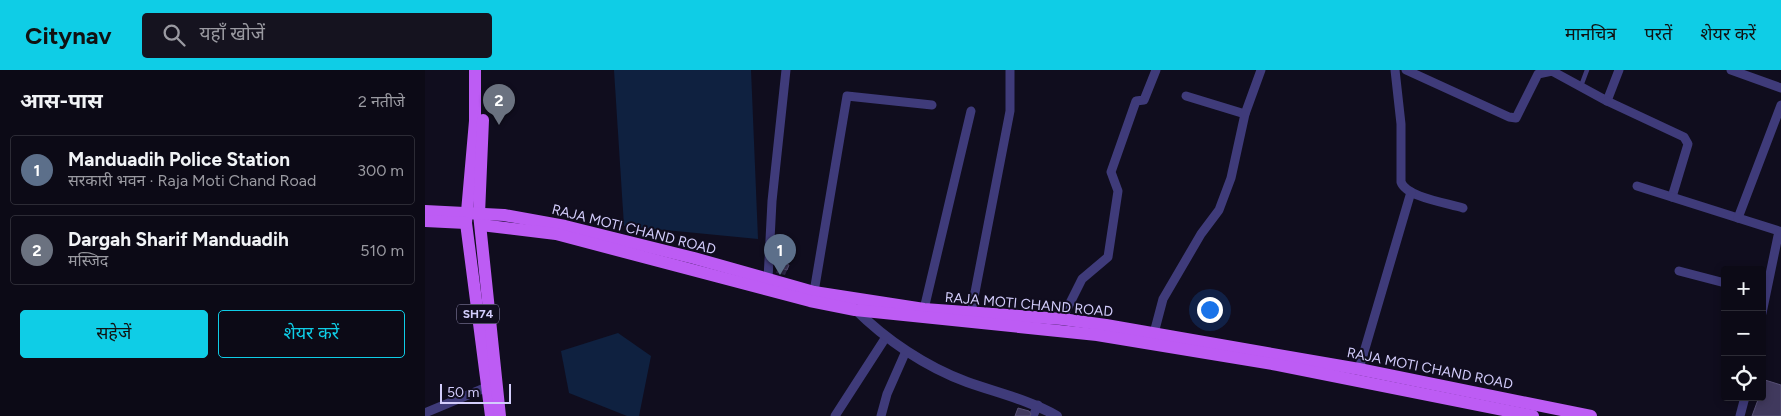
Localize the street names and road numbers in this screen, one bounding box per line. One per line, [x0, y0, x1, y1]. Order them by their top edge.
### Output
street label: RAJA MOTI CHAND ROAD [550, 201, 718, 258]
street label: RAJA MOTI CHAND ROAD [944, 289, 1114, 320]
road number: SH74 [457, 304, 499, 323]
street label: RAJA MOTI CHAND ROAD [1345, 344, 1514, 393]

